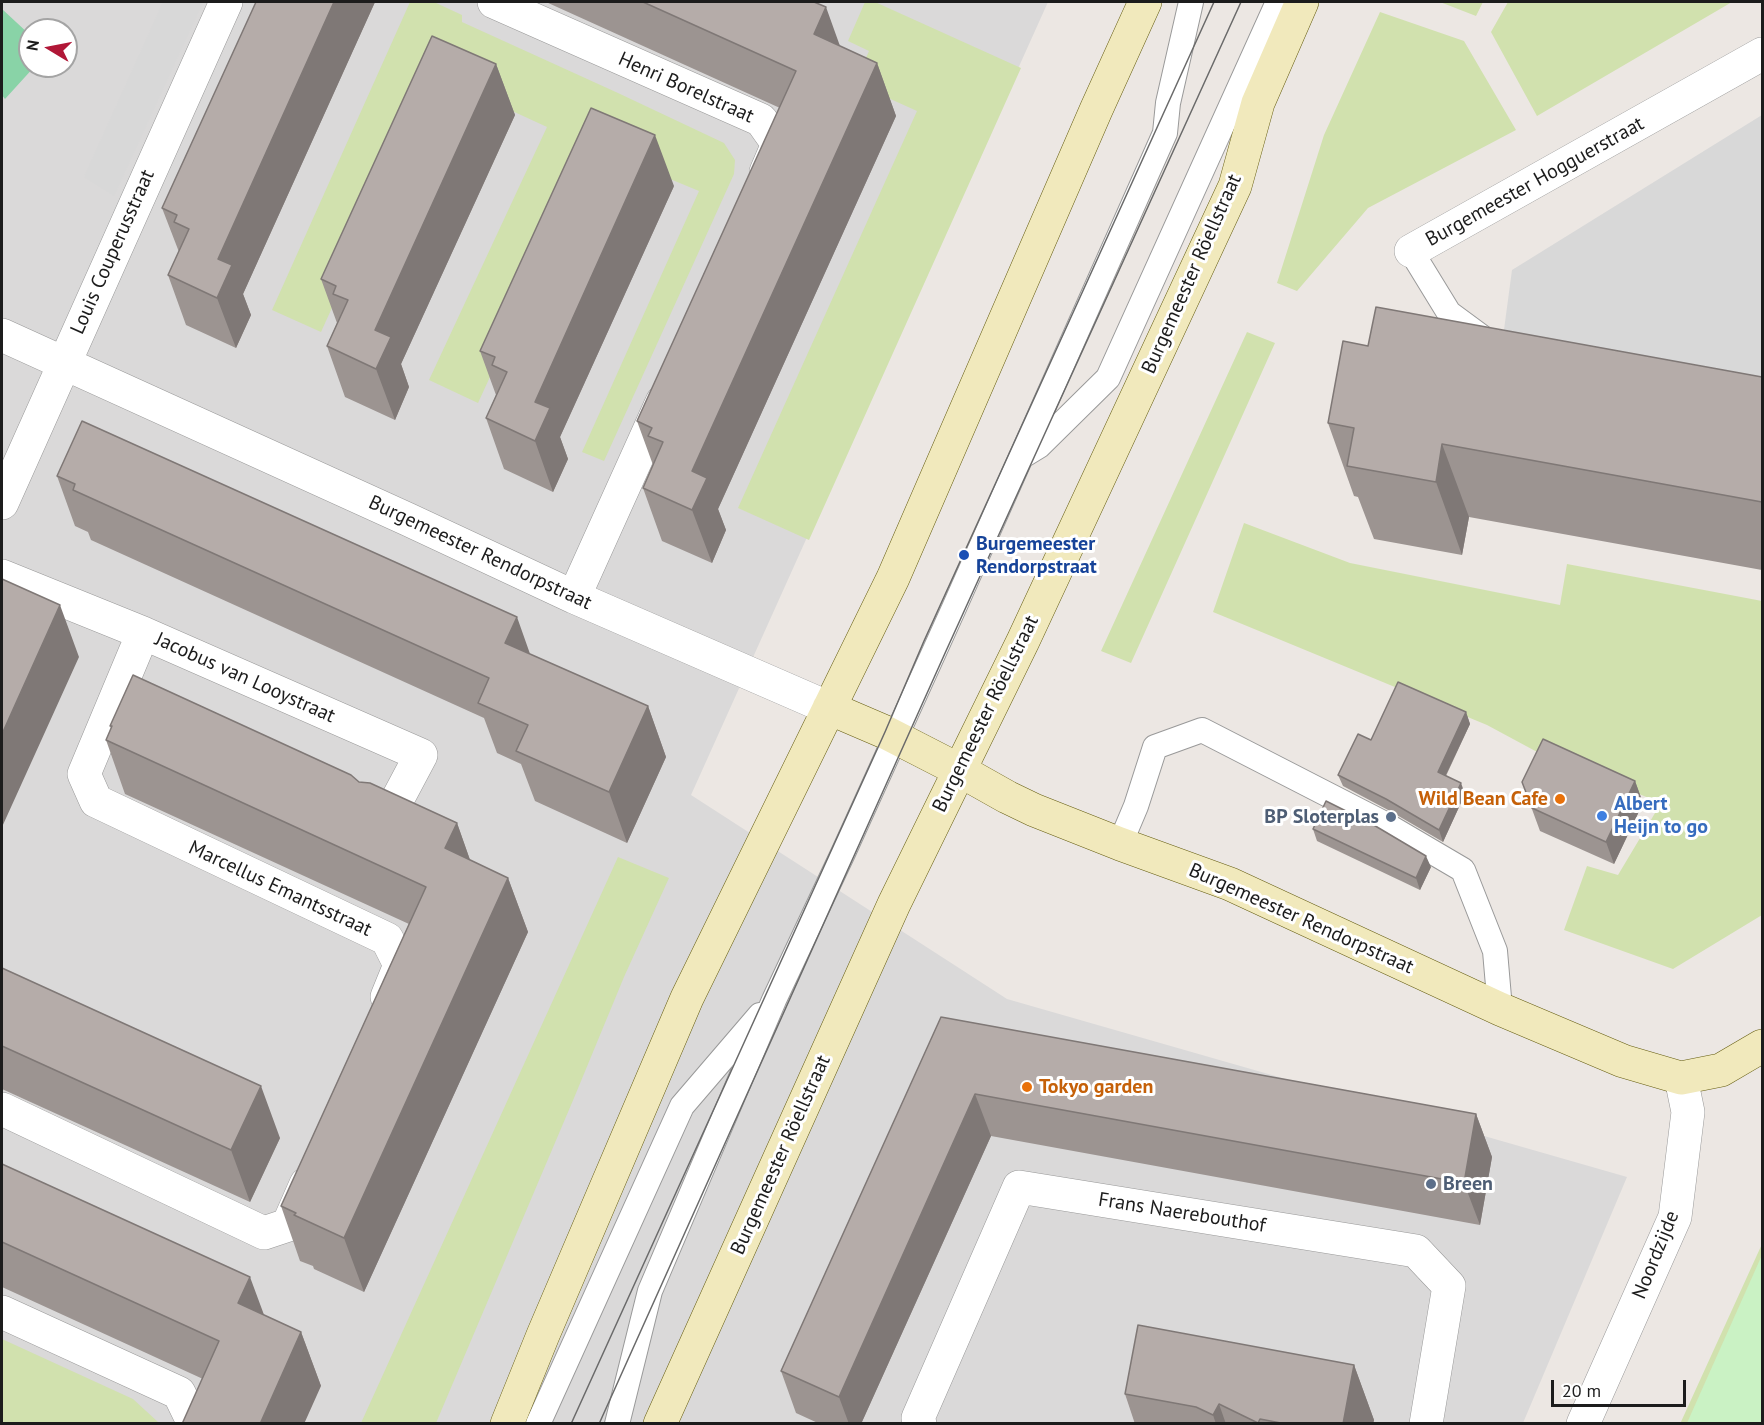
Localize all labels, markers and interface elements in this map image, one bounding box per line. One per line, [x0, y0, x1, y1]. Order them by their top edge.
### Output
north arrow [18, 18, 78, 78]
text: N [21, 38, 43, 52]
street label: Henri Borelstraat [614, 47, 758, 129]
street label: Burgemeester Hogguerstraat [1422, 112, 1648, 252]
street label: Louis Couperusstraat [66, 166, 160, 338]
street label: Burgemeester Röellstraat [1137, 171, 1247, 377]
street label: Burgemeester Rendorpstraat [365, 491, 595, 615]
place label: Burgemeester Rendorpstraat [976, 532, 1097, 579]
marker: Burgemeester Rendorpstraat [957, 548, 971, 562]
street label: Burgemeester Röellstraat [928, 612, 1044, 816]
street label: Jacobus van Looystraat [151, 627, 339, 729]
place label: Wild Bean Cafe [1418, 787, 1548, 811]
marker: Wild Bean Cafe [1553, 792, 1567, 806]
place label: Albert Heijn to go [1614, 792, 1708, 839]
place label: BP Sloterplas [1264, 805, 1379, 829]
marker: Albert Heijn to go [1595, 809, 1609, 823]
marker: BP Sloterplas [1384, 810, 1398, 824]
street label: Marcellus Emantsstraat [185, 836, 375, 942]
street label: Burgemeester Rendorpstraat [1185, 859, 1417, 979]
street label: Burgemeester Röellstraat [726, 1052, 836, 1258]
place label: Tokyo garden [1039, 1075, 1153, 1099]
marker: Tokyo garden [1020, 1080, 1034, 1094]
place label: Breen [1443, 1172, 1493, 1196]
marker: Breen [1424, 1177, 1438, 1191]
street label: Frans Naerebouthof [1097, 1188, 1267, 1238]
street label: Noordzijde [1627, 1207, 1685, 1303]
scale bar [1554, 1368, 1689, 1406]
text: 20 m [1562, 1379, 1601, 1402]

